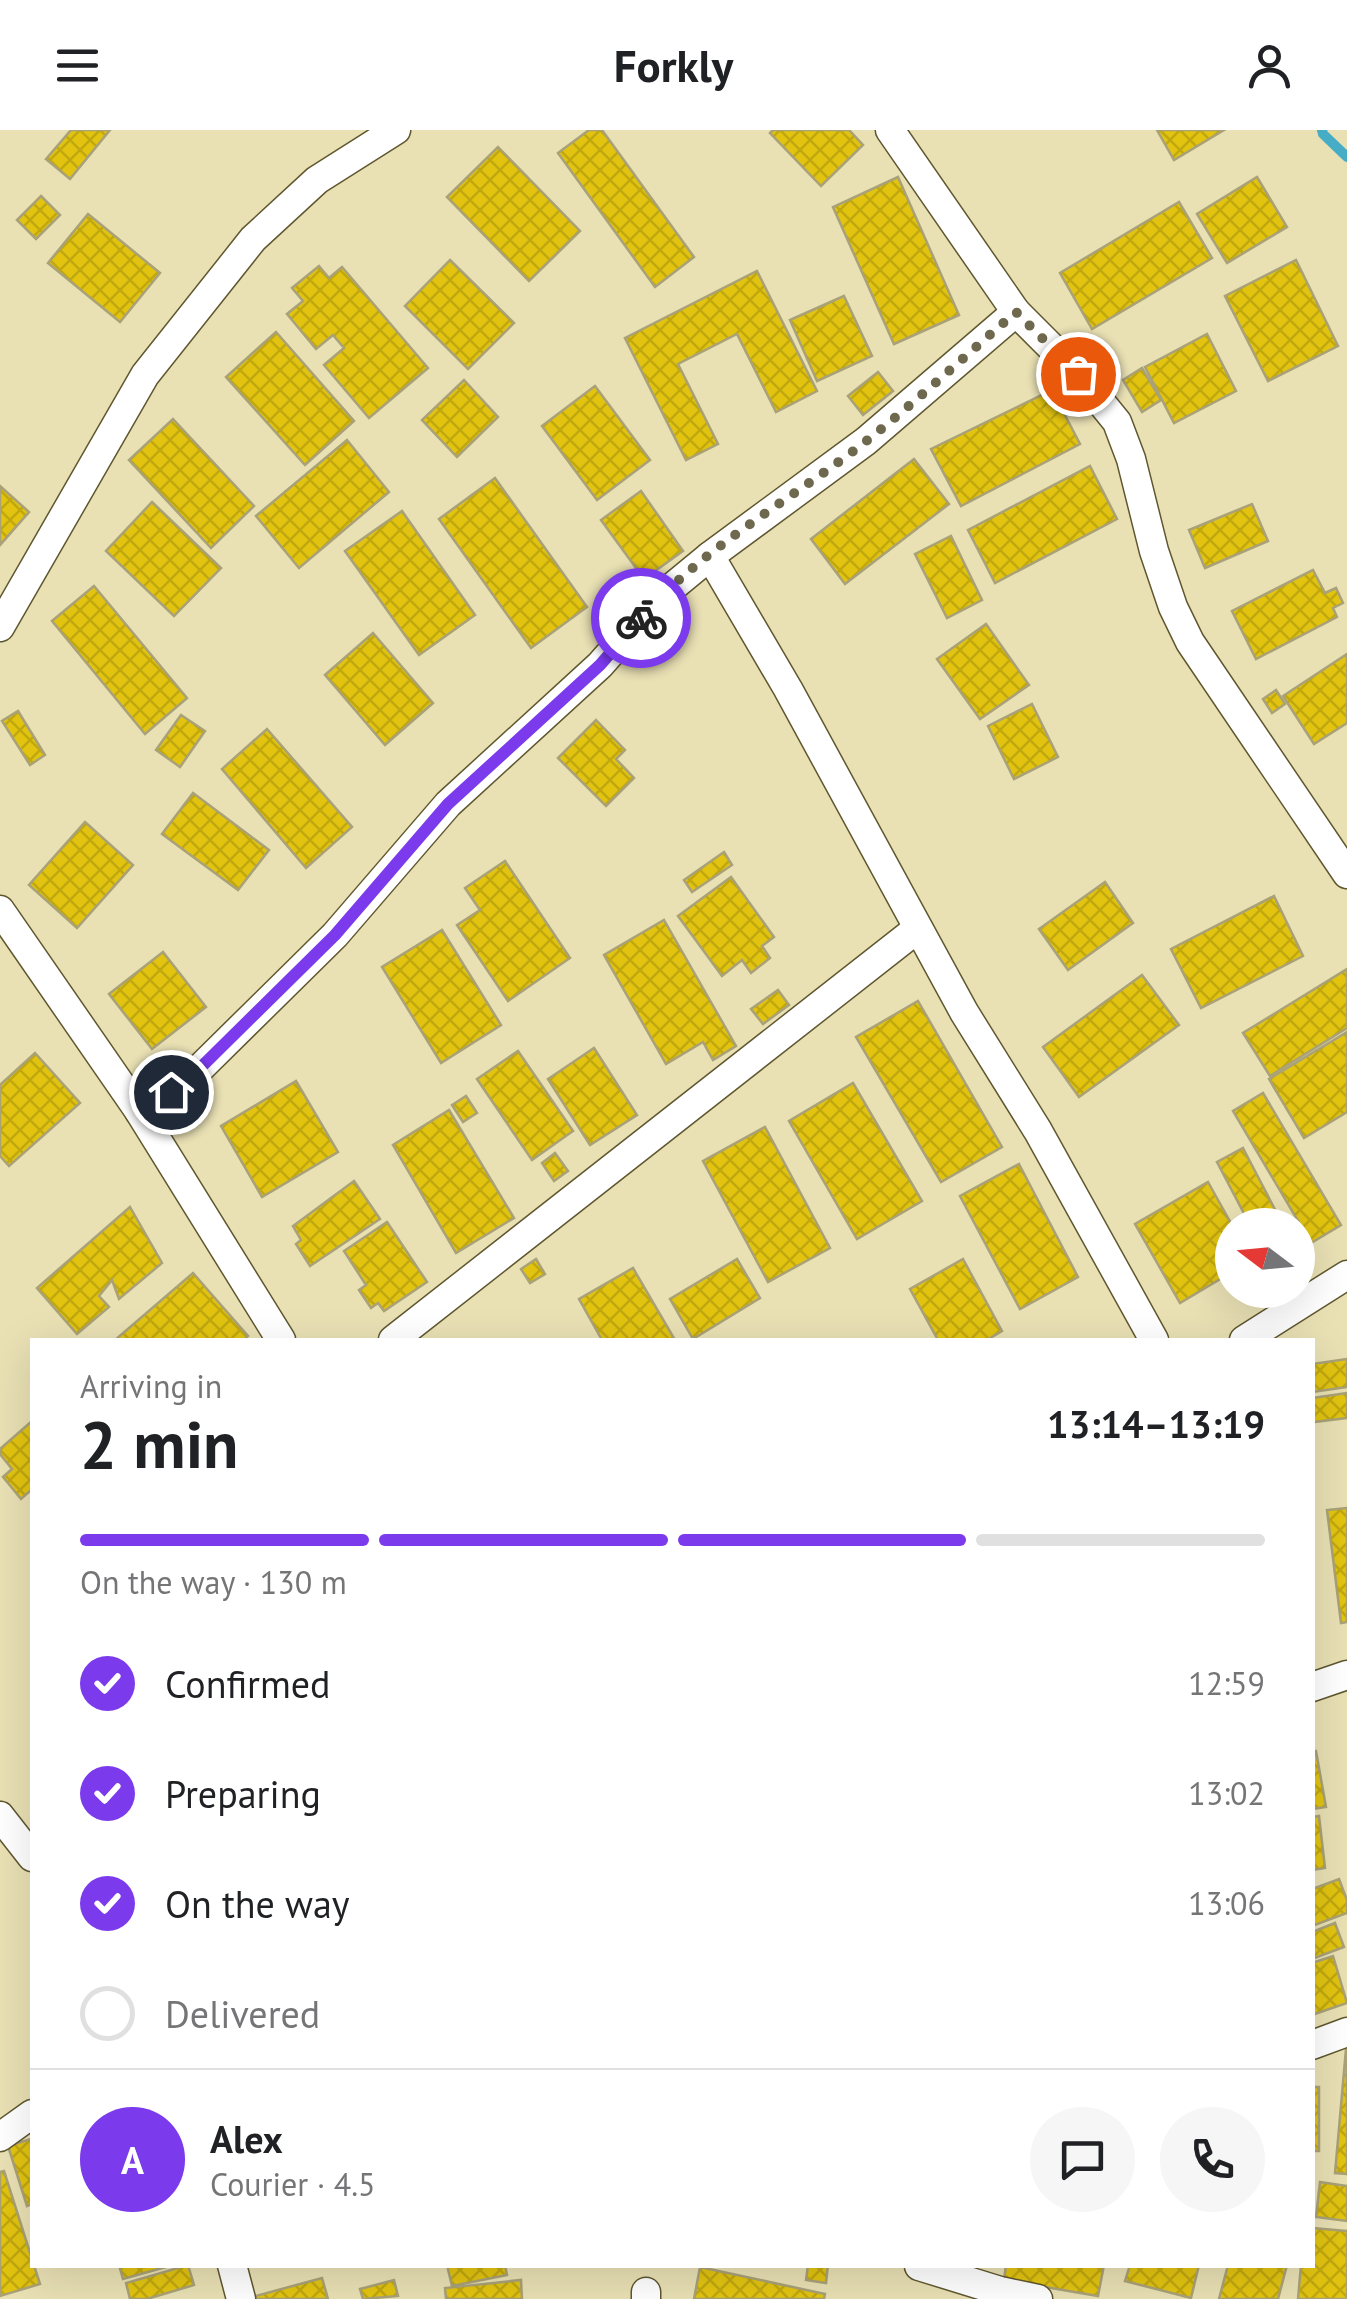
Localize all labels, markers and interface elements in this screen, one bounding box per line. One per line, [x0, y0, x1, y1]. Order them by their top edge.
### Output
text: Forkly [614, 36, 733, 94]
icon: menu [50, 38, 105, 93]
icon: person [1242, 38, 1297, 93]
pin [1036, 332, 1121, 417]
icon: bag [1051, 347, 1106, 402]
courier [591, 568, 691, 668]
icon: bike [614, 591, 669, 646]
pin [129, 1050, 214, 1135]
icon: home [144, 1065, 199, 1120]
north arrow [1215, 1208, 1315, 1308]
map controls [1215, 1208, 1315, 1308]
text: Arriving in [80, 1365, 222, 1407]
text: 13:14–13:19 [1047, 1399, 1265, 1448]
text: 2 min [80, 1402, 239, 1486]
text: On the way · 130 m [80, 1561, 347, 1603]
icon: check [80, 1656, 135, 1711]
text: Confirmed [165, 1659, 331, 1708]
text: 12:59 [1188, 1662, 1265, 1704]
icon: check [80, 1766, 135, 1821]
text: Preparing [165, 1769, 321, 1818]
text: 13:02 [1188, 1772, 1265, 1814]
icon: check [80, 1876, 135, 1931]
text: On the way [165, 1879, 350, 1928]
text: 13:06 [1188, 1882, 1265, 1924]
text: Delivered [165, 1989, 320, 2038]
button: chat [1030, 2107, 1135, 2212]
button: phone [1160, 2107, 1265, 2212]
text: Alex [210, 2114, 283, 2163]
text: A [121, 2135, 144, 2184]
text: Courier · 4.5 [210, 2163, 376, 2205]

